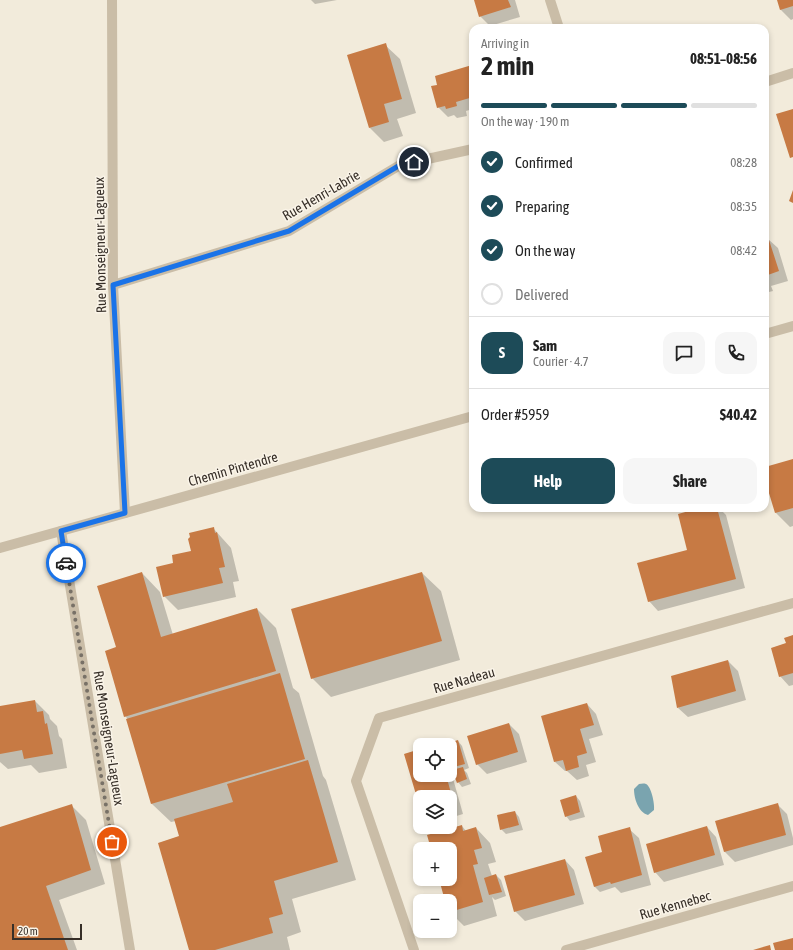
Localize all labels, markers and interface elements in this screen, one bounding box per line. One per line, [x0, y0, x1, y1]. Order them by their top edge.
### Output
text: Arriving in [481, 36, 529, 51]
text: 08:51–08:56 [690, 50, 757, 67]
text: 2 min [481, 51, 534, 81]
text: On the way · 190 m [481, 114, 569, 129]
pin [397, 145, 431, 179]
icon: home [403, 151, 425, 173]
icon: check [481, 151, 503, 173]
text: Confirmed [515, 154, 573, 171]
text: 08:28 [730, 155, 757, 170]
street label: Rue Henri-Labrie [280, 166, 362, 224]
street label: Rue Monseigneur-Lagueux [91, 176, 109, 313]
icon: check [481, 195, 503, 217]
text: Preparing [515, 198, 569, 215]
text: 08:35 [730, 199, 757, 214]
icon: check [481, 239, 503, 261]
text: On the way [515, 242, 576, 259]
text: 08:42 [730, 243, 757, 258]
text: Delivered [515, 286, 569, 303]
button: chat [663, 332, 705, 374]
button: phone [715, 332, 757, 374]
text: Sam [533, 337, 557, 354]
text: S [499, 344, 505, 361]
text: Courier · 4.7 [533, 354, 589, 369]
text: Order #5959 [481, 406, 549, 423]
text: $40.42 [720, 406, 757, 423]
street label: Chemin Pintendre [186, 449, 280, 489]
button: Help [481, 458, 615, 504]
button: Share [623, 458, 757, 504]
courier [46, 543, 86, 583]
icon: car [55, 552, 77, 574]
street label: Rue Nadeau [431, 664, 497, 696]
street label: Rue Monseigneur-Lagueux [90, 669, 128, 807]
map controls [413, 738, 457, 938]
button: locate [413, 738, 457, 782]
button: layers [413, 790, 457, 834]
pin [95, 825, 129, 859]
icon: bag [101, 831, 123, 853]
button: + [413, 842, 457, 886]
street label: Rue Kennebec [638, 887, 713, 923]
button: − [413, 894, 457, 938]
scale bar [12, 922, 82, 941]
text: 20 m [18, 925, 38, 937]

